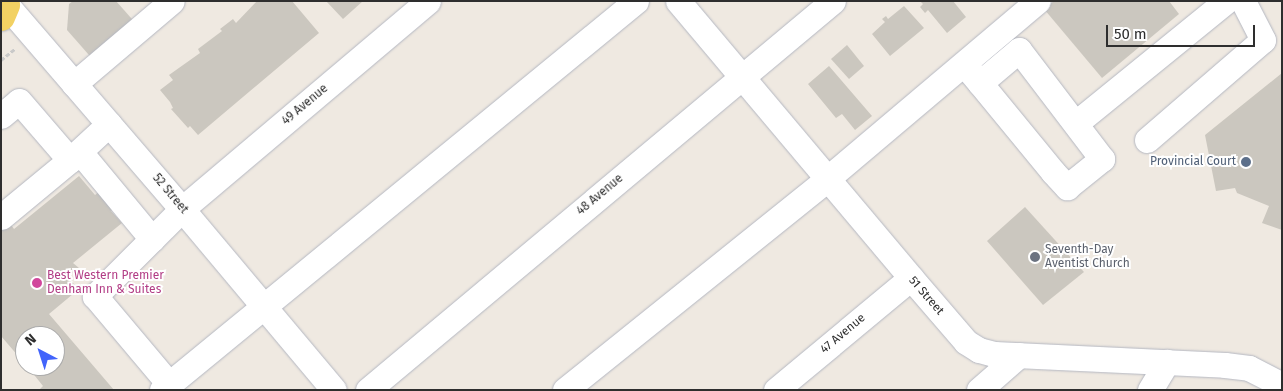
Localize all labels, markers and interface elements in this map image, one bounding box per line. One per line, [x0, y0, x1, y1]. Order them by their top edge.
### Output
scale bar [1108, 15, 1257, 47]
text: 50 m [1114, 25, 1147, 43]
street label: 49 Avenue [279, 82, 331, 128]
place label: Provincial Court [1150, 155, 1236, 169]
marker: Provincial Court [1240, 156, 1252, 168]
street label: 52 Street [149, 171, 191, 217]
street label: 48 Avenue [574, 171, 626, 219]
place label: Seventh-Day Aventist Church [1045, 243, 1130, 271]
marker: Seventh-Day Aventist Church [1029, 251, 1041, 263]
place label: Best Western Premier Denham Inn & Suites [47, 269, 164, 297]
street label: 51 Street [905, 274, 947, 318]
marker: Best Western Premier Denham Inn & Suites [31, 277, 43, 289]
street label: 47 Avenue [818, 311, 868, 357]
north arrow [15, 326, 65, 376]
text: N [22, 330, 40, 349]

